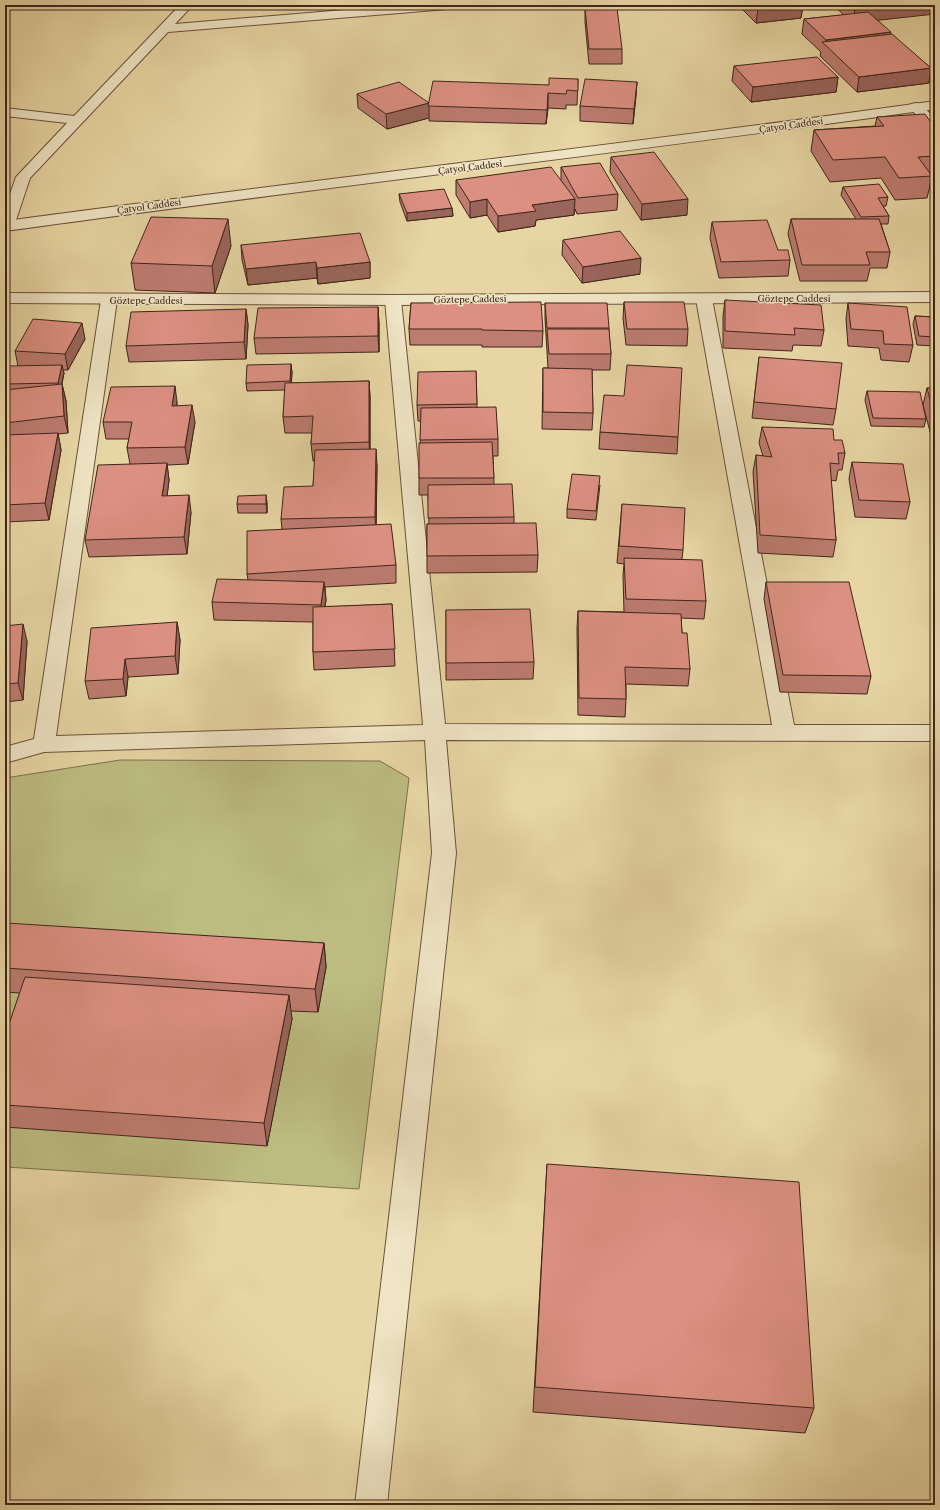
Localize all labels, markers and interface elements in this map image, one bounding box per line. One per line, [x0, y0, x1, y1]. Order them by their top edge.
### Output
street label: Çatyol Caddesi [758, 115, 824, 135]
street label: Çatyol Caddesi [437, 158, 503, 176]
street label: Çatyol Caddesi [116, 196, 182, 216]
street label: Göztepe Caddesi [433, 293, 507, 305]
street label: Göztepe Caddesi [758, 293, 831, 304]
street label: Göztepe Caddesi [110, 295, 183, 306]

